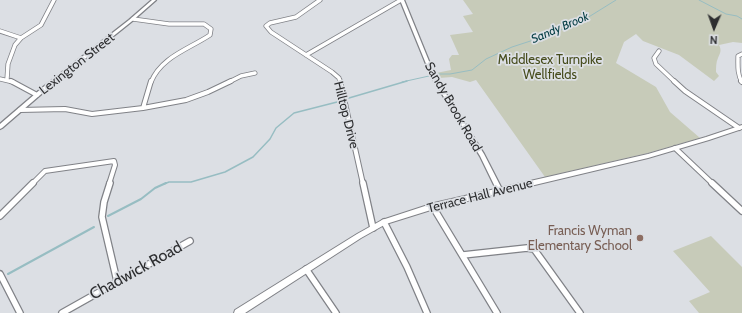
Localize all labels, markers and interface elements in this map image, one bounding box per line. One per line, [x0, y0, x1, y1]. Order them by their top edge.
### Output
north arrow [694, 8, 734, 48]
water label: Sandy Brook [529, 9, 591, 47]
street label: Lexington Street [36, 30, 118, 98]
text: N [709, 33, 718, 47]
park label: Middlesex Turnpike Wellfields [498, 52, 602, 83]
street label: Sandy Brook Road [421, 60, 485, 154]
street label: Hilltop Drive [330, 80, 362, 150]
street label: Terrace Hall Avenue [426, 175, 534, 217]
place label: Francis Wyman Elementary School [528, 223, 632, 254]
marker: Francis Wyman Elementary School [635, 233, 645, 243]
street label: Chadwick Road [86, 238, 186, 304]

